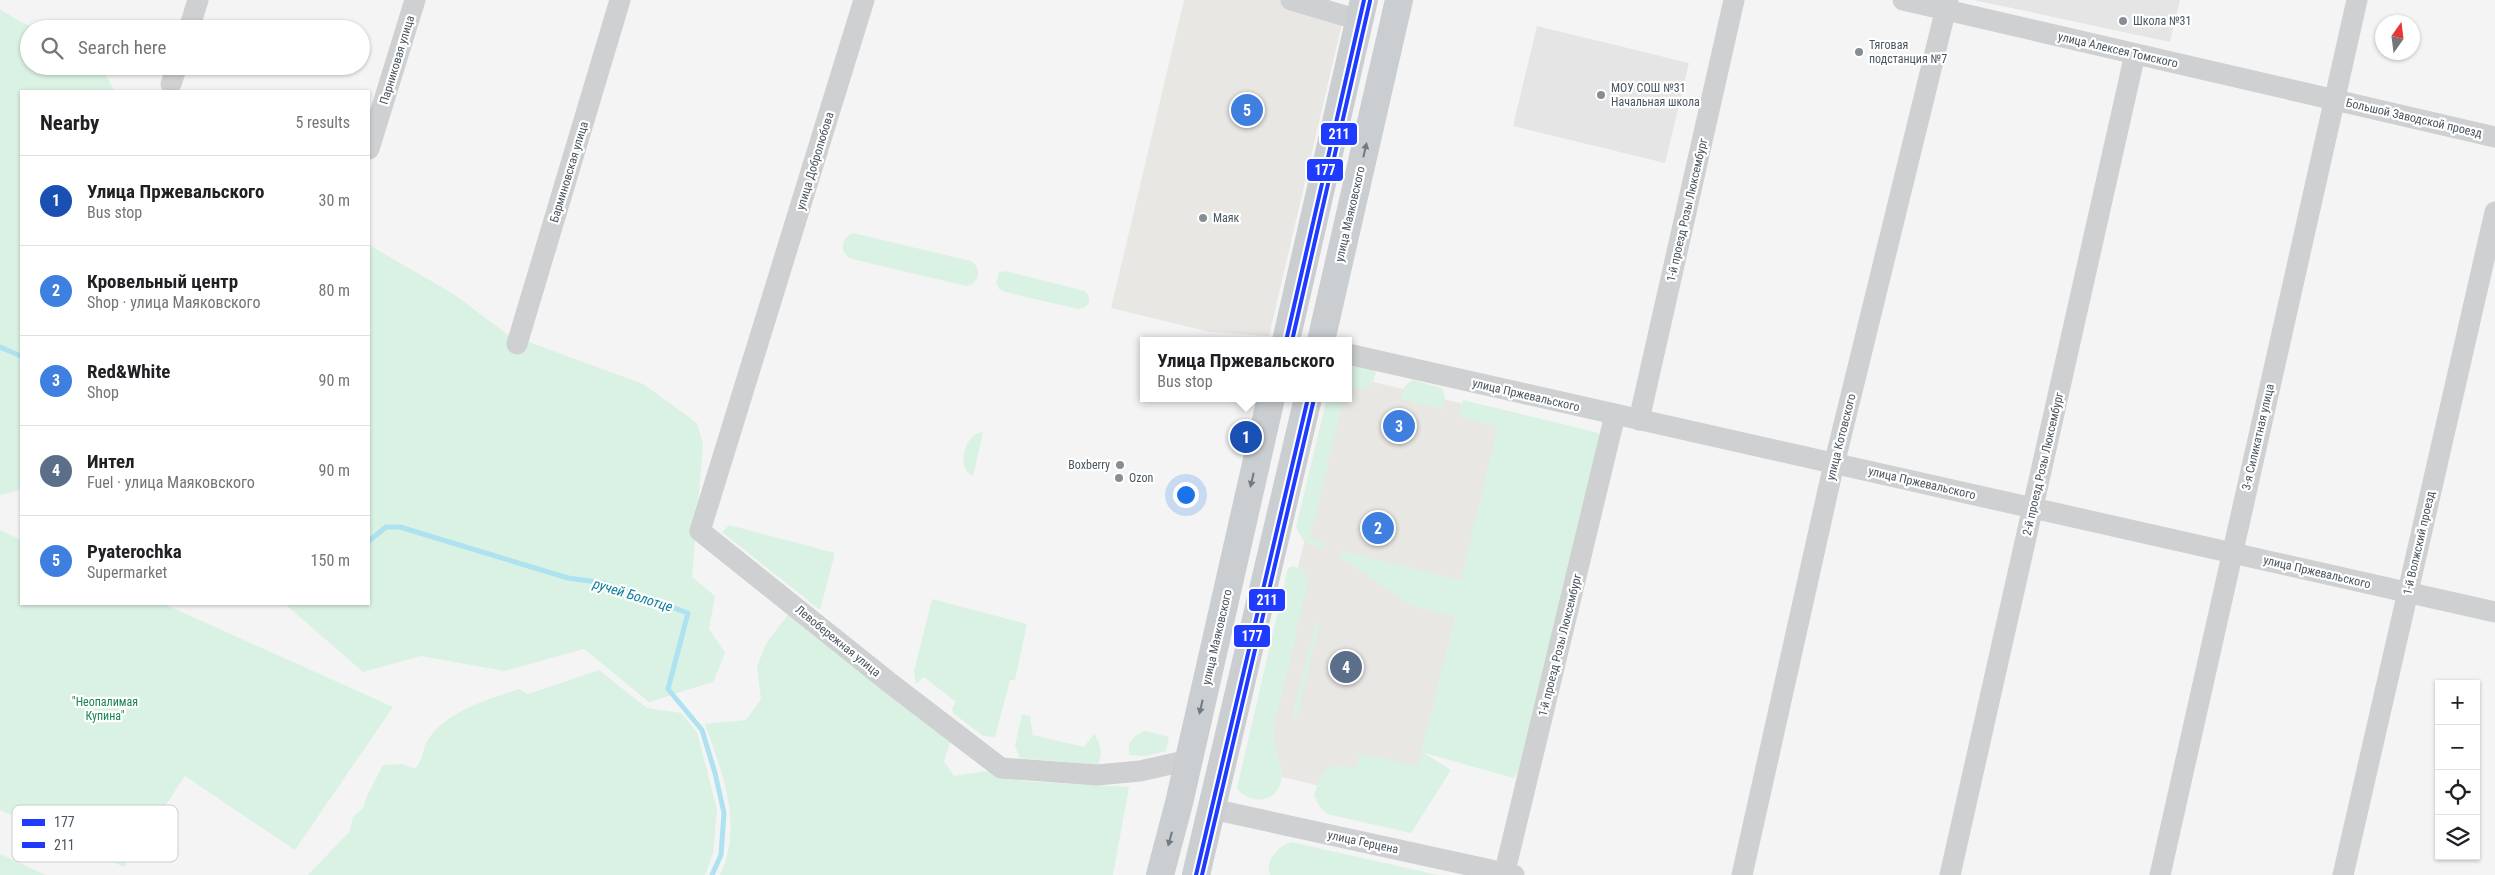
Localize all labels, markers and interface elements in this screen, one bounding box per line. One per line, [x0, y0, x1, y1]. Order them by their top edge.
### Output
street label: Парниковая улица [377, 14, 417, 106]
place label: Школа №31 [2133, 14, 2191, 28]
marker: Школа №31 [2117, 15, 2129, 27]
north arrow [2375, 15, 2420, 60]
search box [20, 20, 370, 75]
street label: улица Алексея Томского [2057, 29, 2179, 71]
icon: search [38, 34, 66, 62]
text: Search here [78, 36, 166, 59]
place label: Тяговая подстанция №7 [1869, 38, 1947, 66]
marker: Тяговая подстанция №7 [1853, 46, 1865, 58]
place label: МОУ СОШ №31 Начальная школа [1611, 81, 1700, 109]
marker: МОУ СОШ №31 Начальная школа [1595, 89, 1607, 101]
pin: 5 [1231, 91, 1263, 129]
street label: Большой Заводской проезд [2345, 96, 2484, 141]
street label: улица Добролюбова [793, 110, 837, 212]
text: Nearby [40, 111, 99, 135]
text: 5 results [295, 113, 350, 132]
street label: Барминовская улица [547, 120, 591, 224]
line badge: 211 [1320, 122, 1358, 146]
text: 211 [1328, 126, 1350, 142]
street label: 1-й проезд Розы Люксембург [1664, 137, 1710, 283]
one-way arrow [1361, 143, 1369, 158]
line badge: 177 [1306, 158, 1344, 182]
text: 177 [1314, 162, 1336, 178]
street label: улица Маяковского [1332, 165, 1368, 263]
text: Улица Пржевальского [87, 180, 264, 203]
text: 1 [52, 191, 60, 210]
text: 30 m [318, 191, 350, 210]
text: Bus stop [87, 203, 142, 222]
place label: Маяк [1213, 211, 1240, 225]
marker: Маяк [1197, 212, 1209, 224]
text: Кровельный центр [87, 270, 238, 293]
text: 2 [52, 281, 60, 300]
text: 80 m [318, 281, 350, 300]
text: Shop · улица Маяковского [87, 293, 260, 312]
popup [1140, 337, 1352, 402]
text: Улица Пржевальского [1157, 349, 1335, 372]
text: Red&White [87, 360, 170, 383]
text: 3 [52, 371, 60, 390]
text: 90 m [318, 371, 350, 390]
text: Bus stop [1157, 372, 1213, 391]
street label: улица Пржевальского [1471, 376, 1581, 414]
street label: 3-я Силикатная улица [2239, 382, 2277, 491]
text: Shop [87, 383, 119, 402]
street label: 2-й проезд Розы Люксембург [2020, 391, 2066, 537]
street label: улица Котовского [1823, 392, 1859, 482]
pin: 3 [1383, 407, 1415, 445]
pin: 1 [1230, 418, 1262, 456]
text: Интел [87, 450, 135, 473]
place label: Boxberry [1068, 458, 1110, 472]
marker: Boxberry [1114, 459, 1126, 471]
text: 4 [52, 461, 60, 480]
text: 90 m [318, 461, 350, 480]
street label: улица Пржевальского [1867, 464, 1977, 502]
place label: Ozon [1129, 471, 1153, 485]
marker: Ozon [1113, 472, 1125, 484]
one-way arrow [1248, 472, 1256, 487]
text: Fuel · улица Маяковского [87, 473, 255, 492]
your location [1173, 482, 1199, 508]
street label: 1-й Волжский проезд [2400, 489, 2438, 596]
pin: 2 [1362, 509, 1394, 547]
text: Pyaterochka [87, 540, 182, 563]
text: 5 [52, 551, 60, 570]
text: 150 m [311, 551, 350, 570]
street label: улица Пржевальского [2262, 553, 2372, 591]
text: Supermarket [87, 563, 167, 582]
street label: 1-й проезд Розы Люксембург [1535, 572, 1585, 718]
water label: ручей Болотце [590, 575, 675, 615]
street label: улица Маяковского [1199, 588, 1235, 686]
line badge: 211 [1248, 588, 1286, 612]
text: 211 [1256, 592, 1278, 608]
street label: Левобережная улица [793, 602, 884, 680]
line badge: 177 [1233, 624, 1271, 648]
text: 177 [1241, 628, 1263, 644]
pin: 4 [1330, 648, 1362, 686]
map controls [2435, 680, 2480, 860]
button: + [2435, 680, 2480, 725]
park label: "Неопалимая Купина" [72, 695, 138, 723]
one-way arrow [1197, 699, 1205, 714]
button: − [2435, 725, 2480, 770]
button: locate [2435, 770, 2480, 815]
legend [12, 805, 178, 862]
text: 177 [54, 814, 75, 830]
button: layers [2435, 815, 2480, 860]
street label: улица Герцена [1326, 828, 1400, 856]
one-way arrow [1166, 832, 1174, 847]
text: 211 [54, 837, 75, 853]

